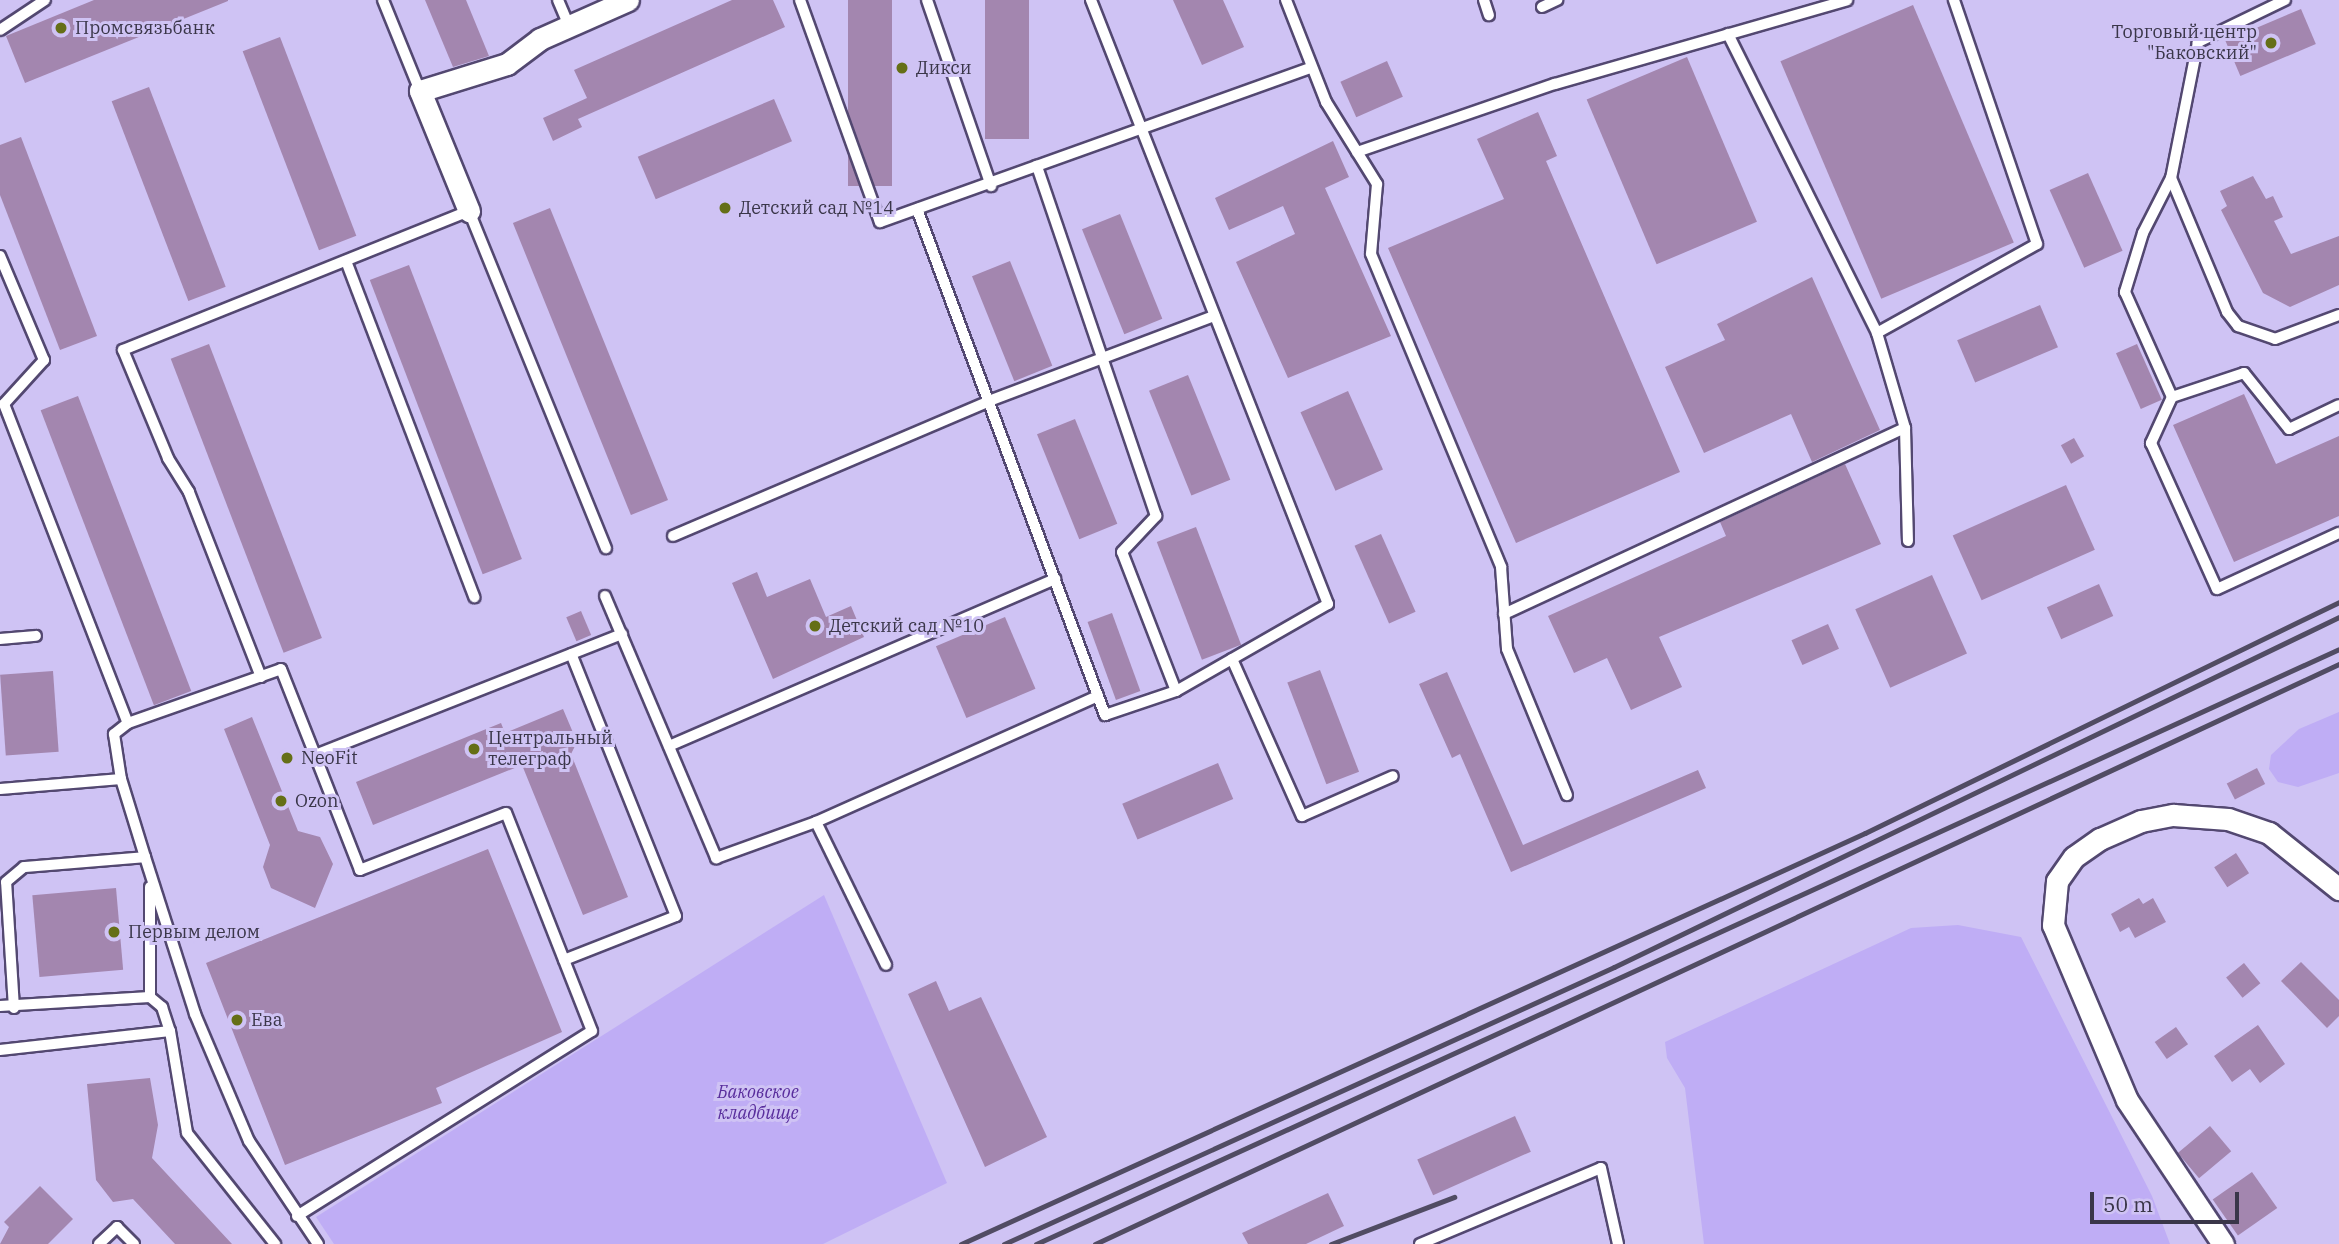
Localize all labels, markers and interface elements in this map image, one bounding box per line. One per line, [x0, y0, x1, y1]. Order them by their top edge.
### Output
place label: Промсвязьбанк [75, 17, 215, 39]
marker: Промсвязьбанк [53, 20, 69, 36]
place label: Торговый центр "Баковский" [2112, 22, 2257, 64]
marker: Торговый центр "Баковский" [2263, 35, 2279, 51]
place label: Дикси [916, 57, 972, 79]
marker: Дикси [894, 60, 910, 76]
place label: Детский сад №14 [739, 197, 894, 219]
marker: Детский сад №14 [717, 200, 733, 216]
place label: Детский сад №10 [829, 615, 984, 637]
marker: Детский сад №10 [807, 618, 823, 634]
place label: Центральный телеграф [488, 728, 613, 770]
marker: Центральный телеграф [466, 741, 482, 757]
place label: NeoFit [301, 747, 358, 769]
marker: NeoFit [279, 750, 295, 766]
place label: Ozon [295, 790, 339, 812]
marker: Ozon [273, 793, 289, 809]
place label: Первым делом [128, 921, 260, 943]
marker: Первым делом [106, 924, 122, 940]
place label: Ева [251, 1009, 282, 1031]
marker: Ева [229, 1012, 245, 1028]
park label: Баковское кладбище [717, 1082, 799, 1124]
scale bar [2094, 1178, 2243, 1222]
text: 50 m [2103, 1190, 2153, 1218]

